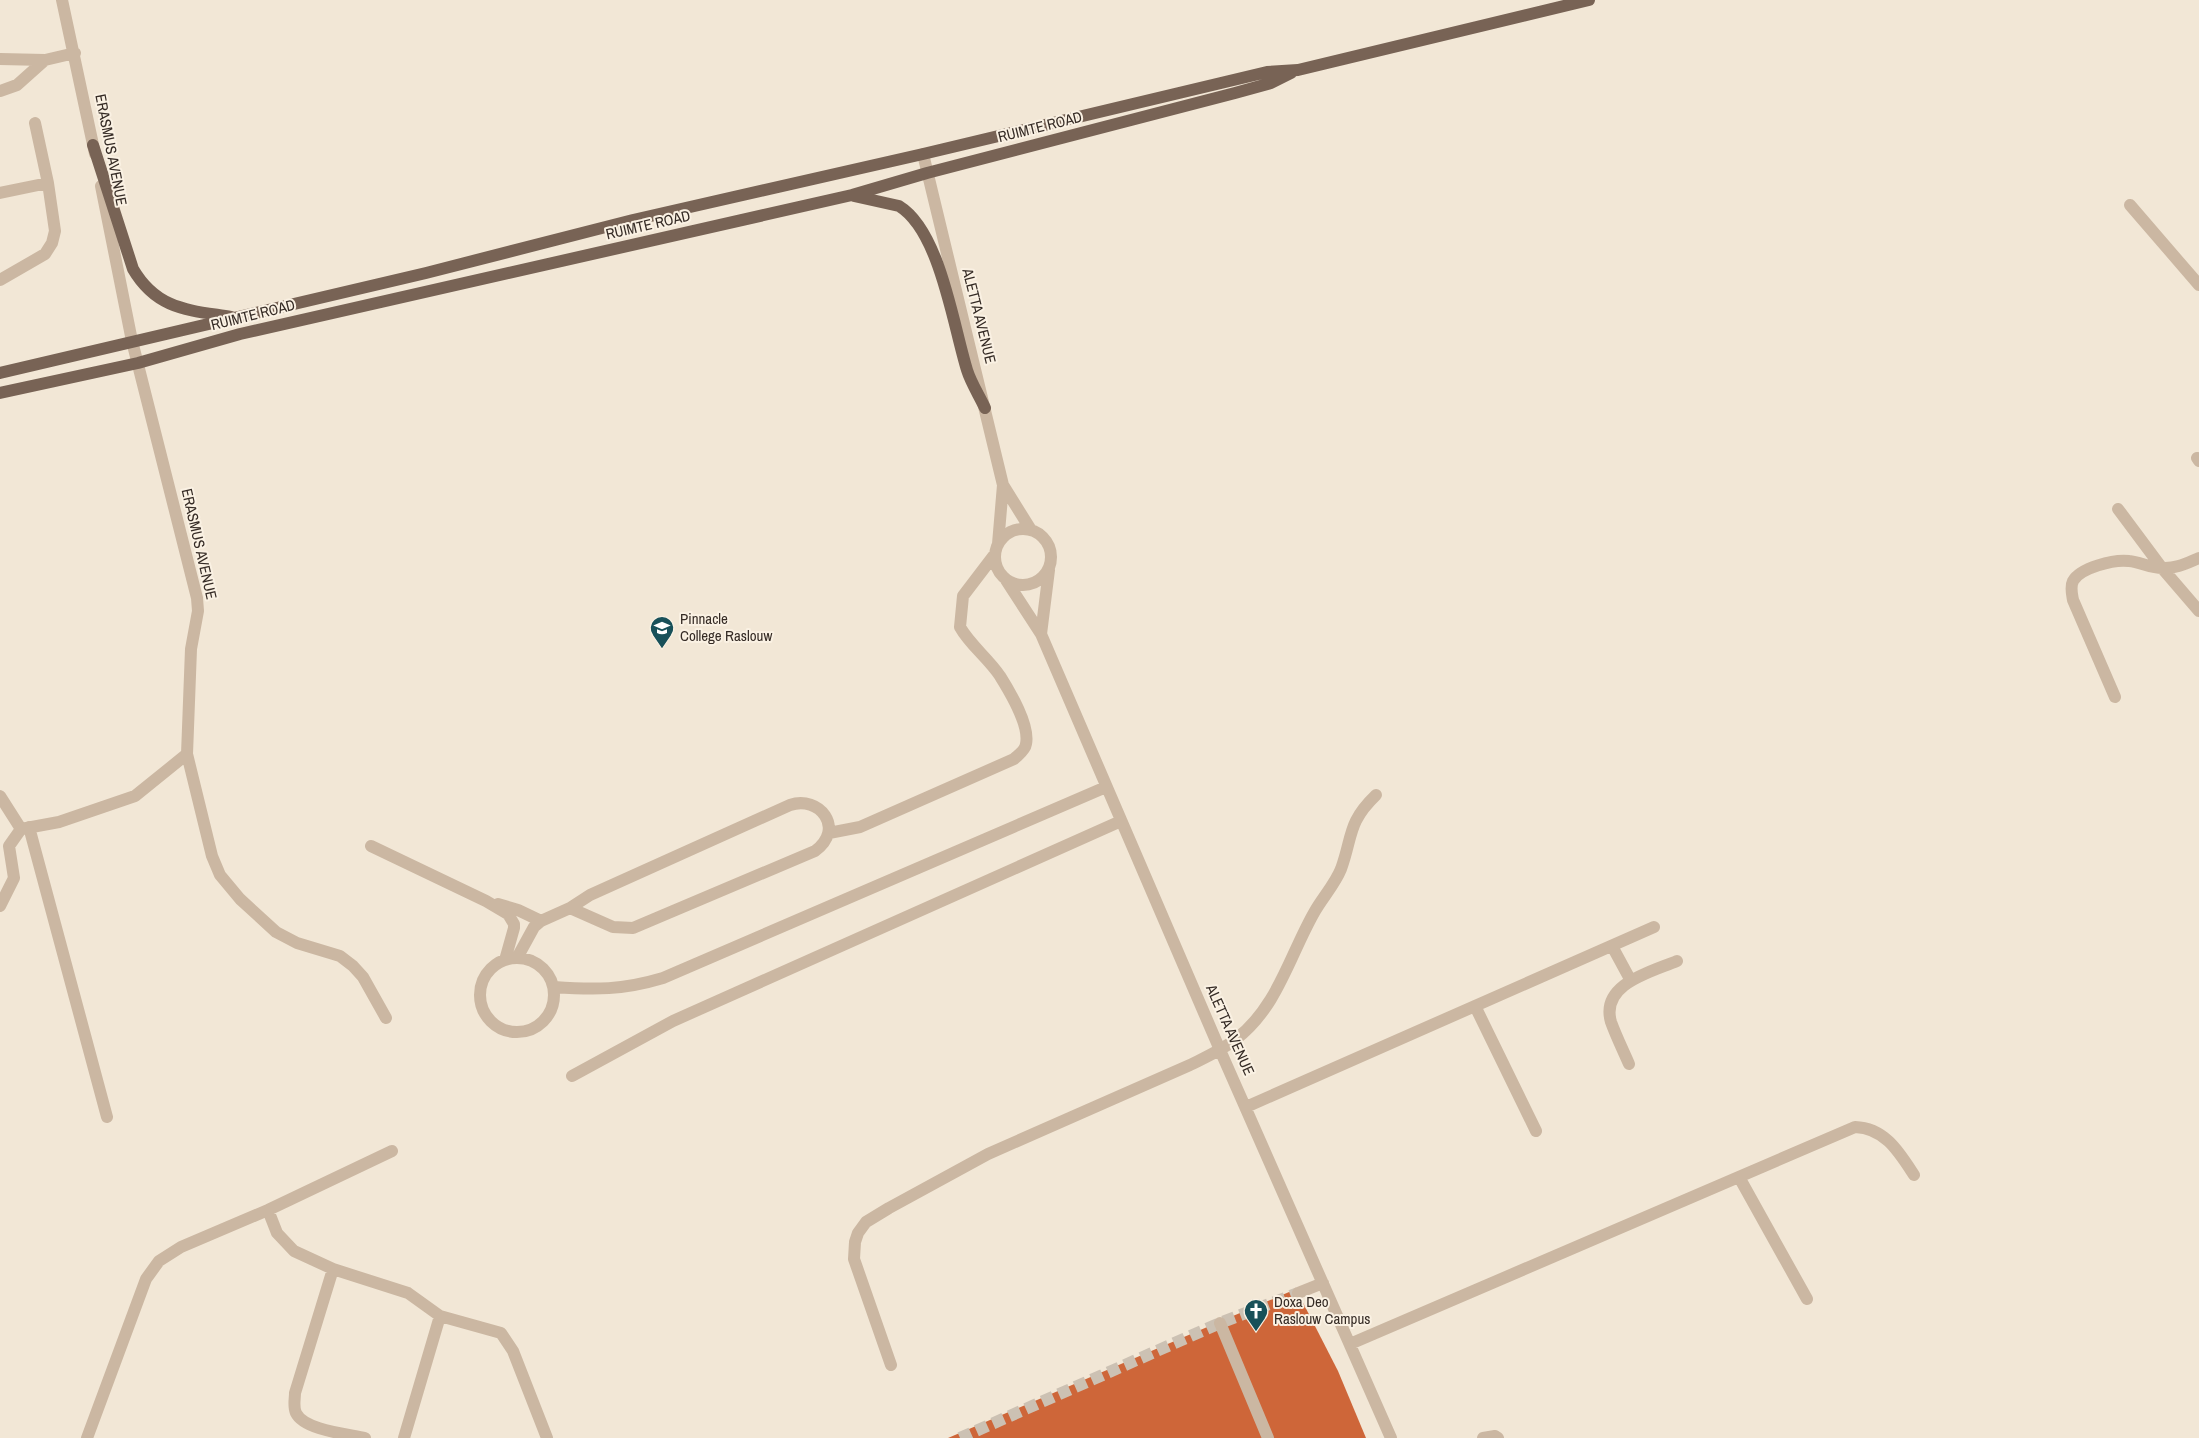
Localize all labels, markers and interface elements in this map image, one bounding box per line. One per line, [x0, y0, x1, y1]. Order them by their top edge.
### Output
street label: ERASMUS AVENUE [90, 92, 133, 208]
street label: RUIMTE ROAD [996, 106, 1084, 147]
street label: RUIMTE ROAD [604, 205, 692, 244]
street label: ALETTA AVENUE [957, 265, 1001, 366]
street label: RUIMTE ROAD [209, 294, 297, 335]
street label: ERASMUS AVENUE [177, 486, 222, 601]
place label: Pinnacle College Raslouw [680, 608, 772, 646]
school or university icon: Pinnacle College Raslouw [649, 615, 675, 649]
street label: ALETTA AVENUE [1201, 980, 1260, 1079]
place label: Doxa Deo Raslouw Campus [1274, 1291, 1370, 1329]
church icon: Doxa Deo Raslouw Campus [1243, 1298, 1269, 1332]

